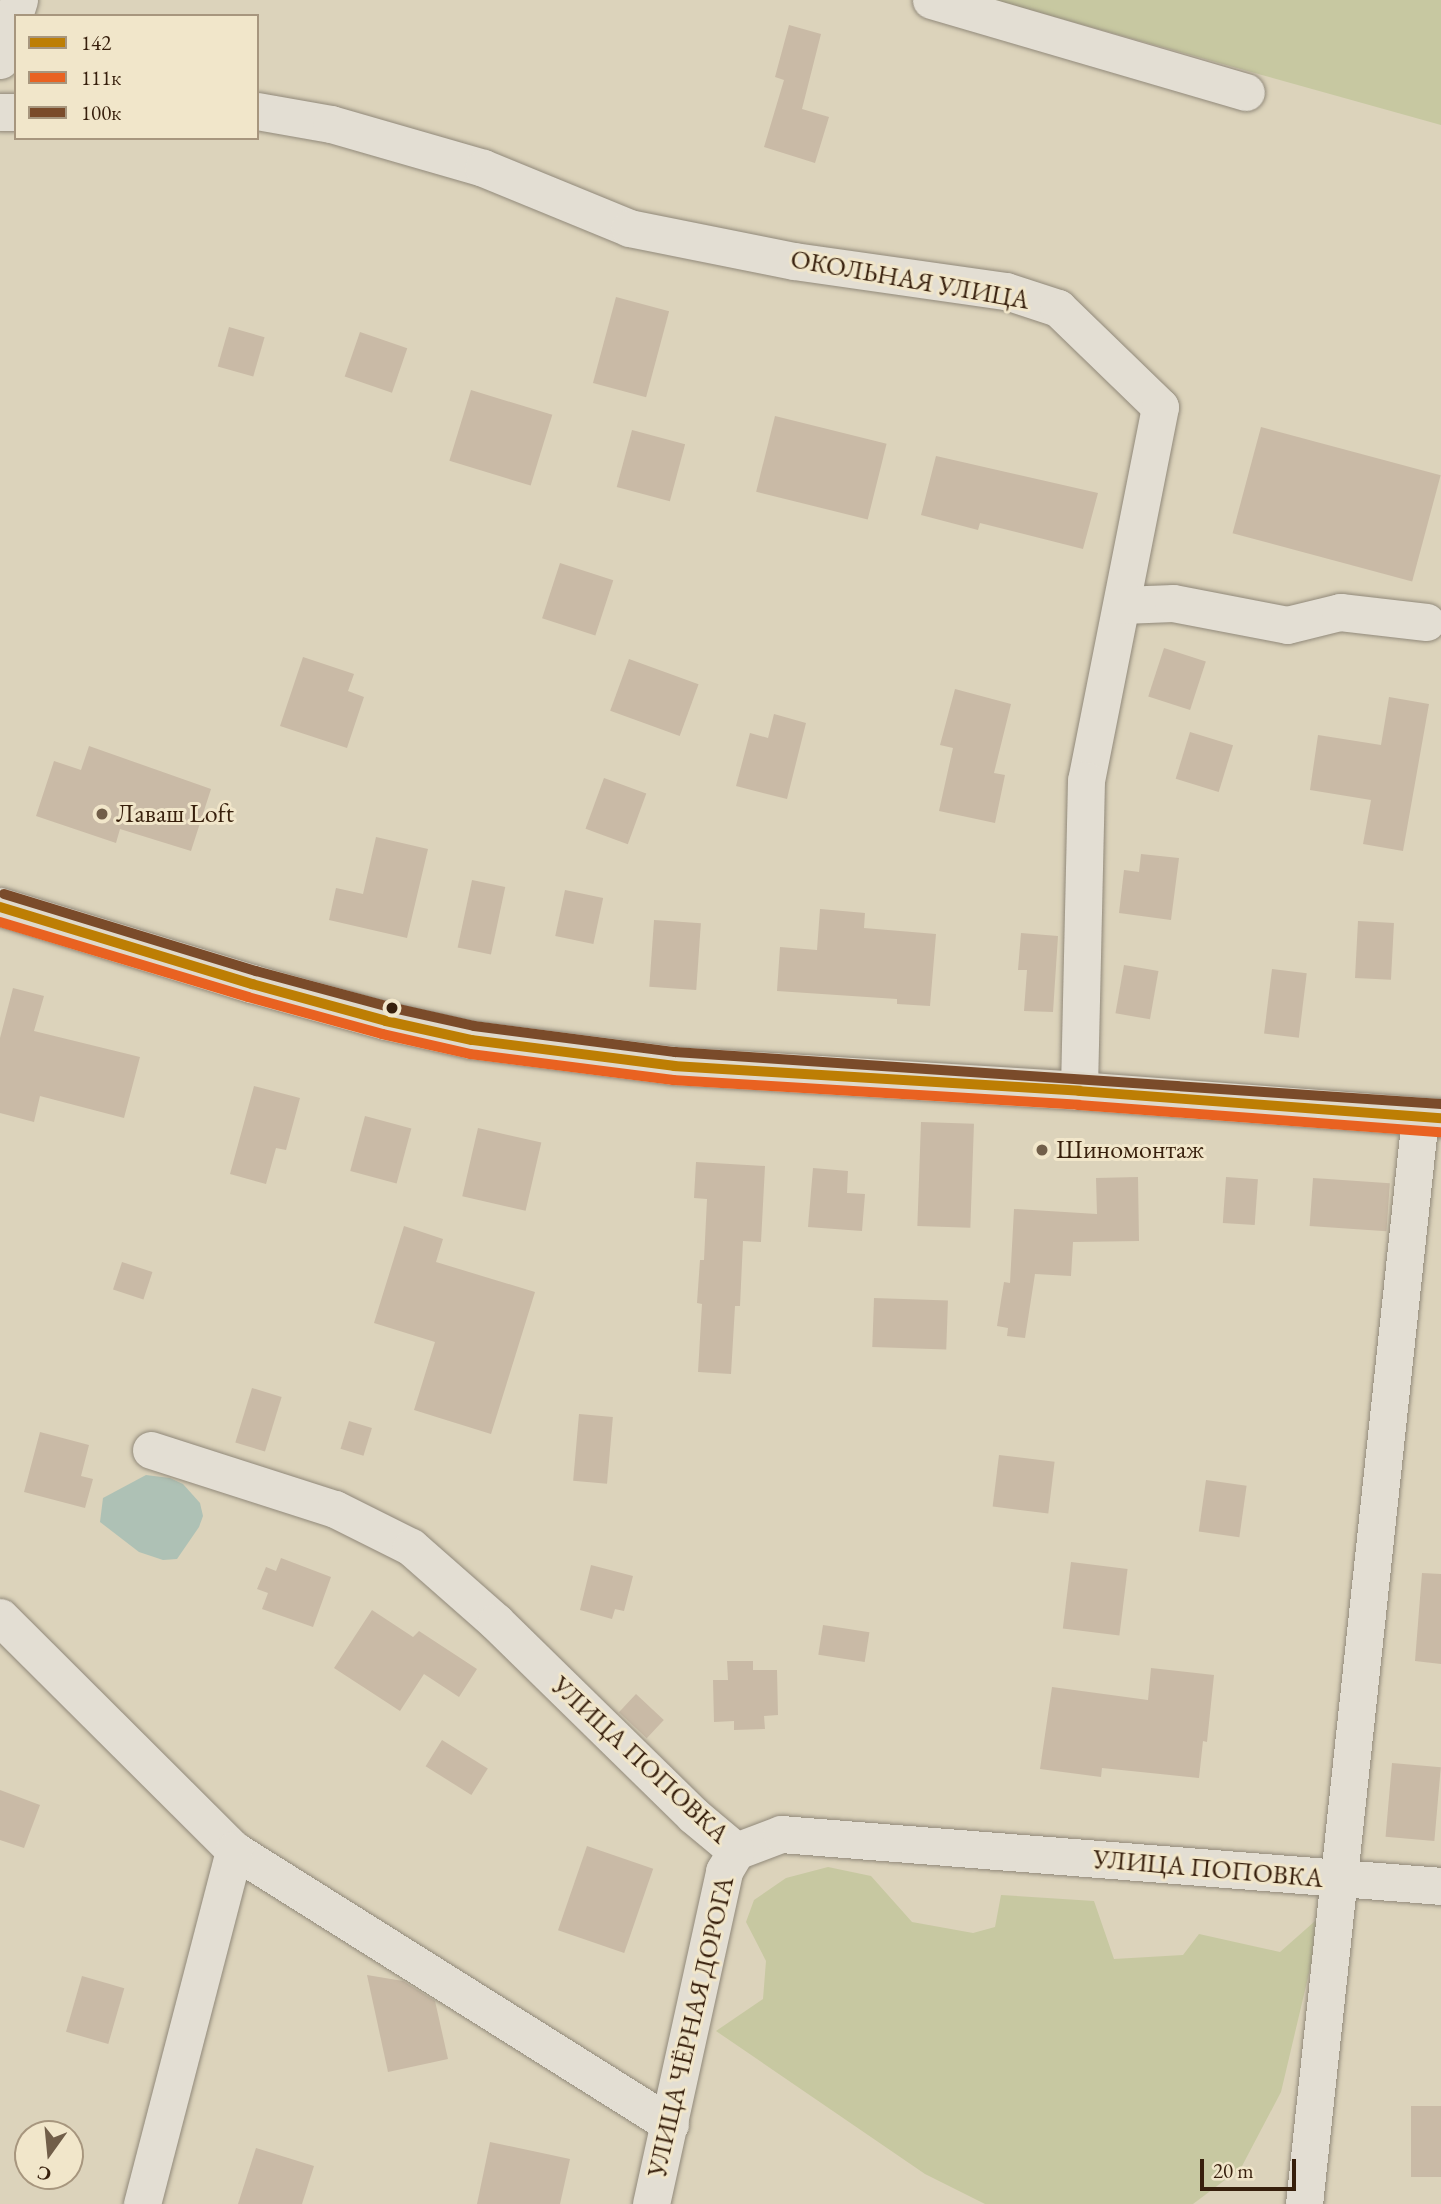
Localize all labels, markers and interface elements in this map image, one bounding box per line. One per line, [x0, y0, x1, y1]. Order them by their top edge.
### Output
legend [14, 14, 259, 140]
text: 142 [81, 29, 111, 56]
text: 111к [81, 64, 121, 91]
text: 100к [81, 99, 121, 126]
street label: ОКОЛЬНАЯ УЛИЦА [788, 244, 1032, 316]
place label: Лаваш Loft [116, 798, 234, 830]
marker: Лаваш Loft [94, 806, 110, 822]
unlabelled marker [385, 1001, 399, 1015]
place label: Шиномонтаж [1056, 1134, 1204, 1166]
marker: Шиномонтаж [1034, 1142, 1050, 1158]
street label: УЛИЦА ПОПОВКА [545, 1670, 735, 1850]
street label: УЛИЦА ПОПОВКА [1092, 1843, 1324, 1895]
street label: УЛИЦА ЧЁРНАЯ ДОРОГА [641, 1874, 741, 2180]
north arrow [14, 2120, 84, 2190]
scale bar [1203, 2144, 1299, 2188]
text: 20 m [1213, 2157, 1254, 2184]
text: С [34, 2160, 54, 2188]

